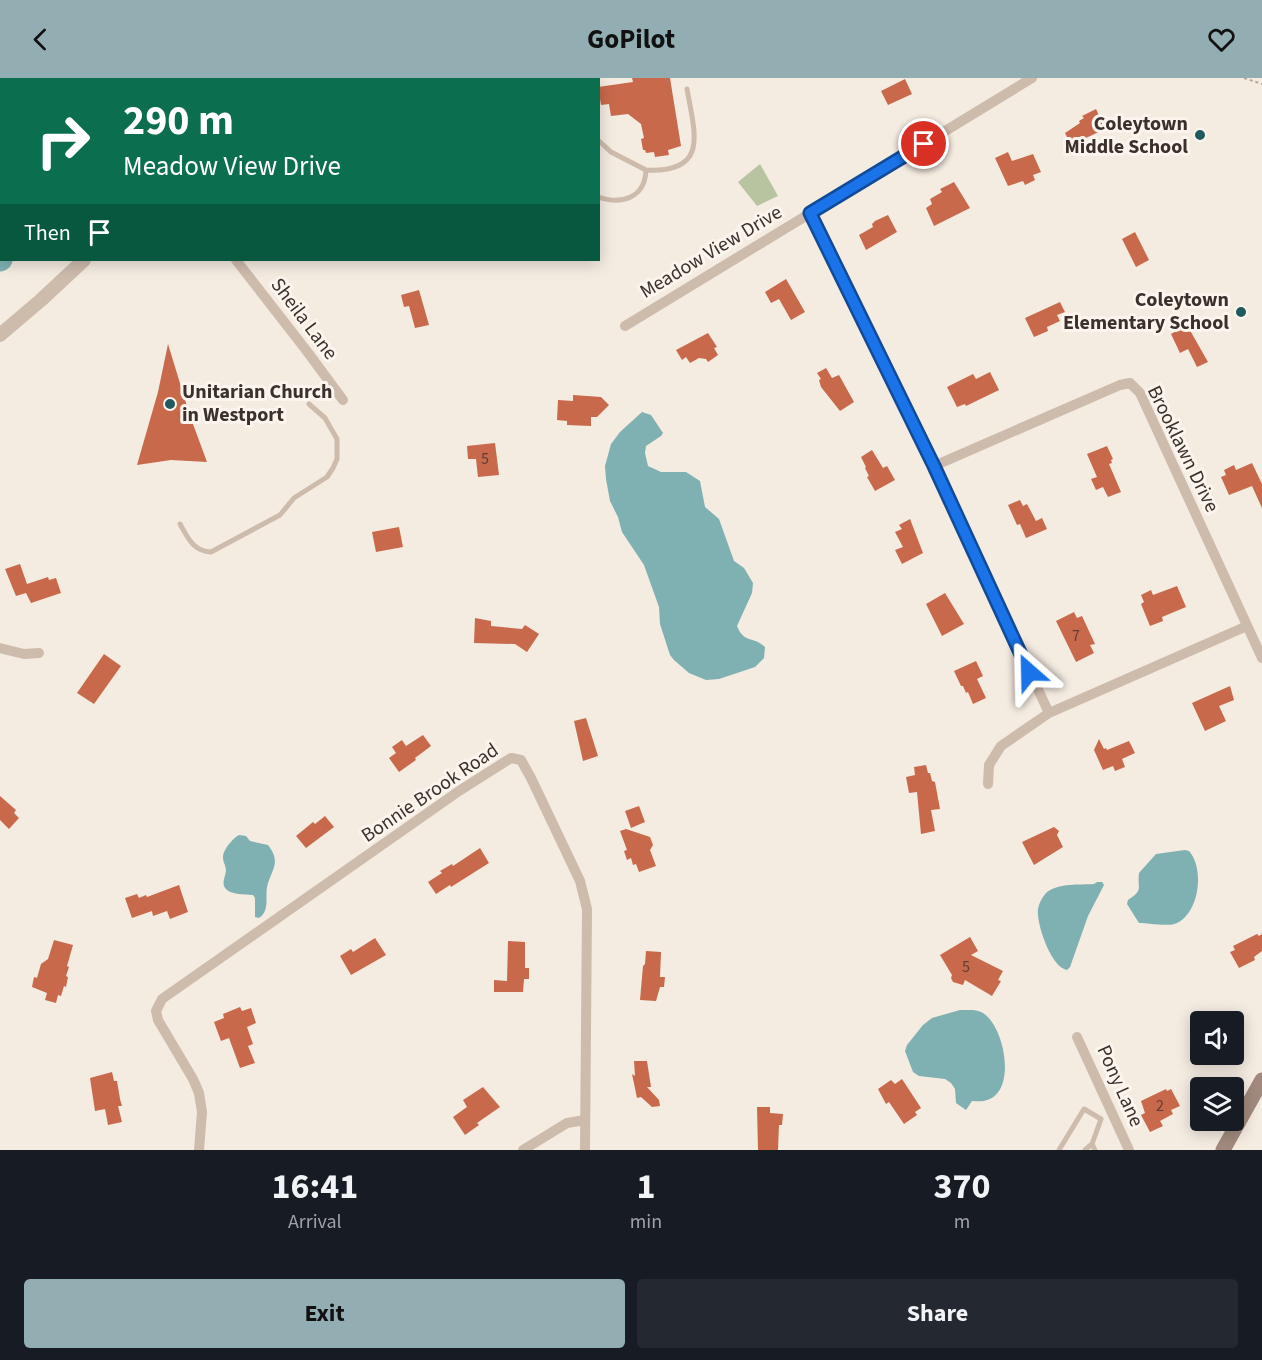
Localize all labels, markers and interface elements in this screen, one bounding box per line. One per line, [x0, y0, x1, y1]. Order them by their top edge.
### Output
text: GoPilot [587, 20, 675, 59]
icon: back [24, 23, 57, 56]
icon: heart [1205, 23, 1238, 56]
text: 290 m [123, 91, 234, 151]
icon: right [24, 102, 102, 180]
place label: Coleytown Middle School [1064, 110, 1188, 161]
pin [898, 118, 949, 169]
icon: arrive [907, 127, 940, 160]
marker: Coleytown Middle School [1193, 128, 1207, 142]
text: Meadow View Drive [123, 147, 341, 186]
street label: Meadow View Drive [635, 198, 787, 306]
icon: arrive [83, 216, 116, 249]
text: Then [24, 217, 71, 249]
street label: Sheila Lane [264, 272, 344, 366]
place label: Coleytown Elementary School [1063, 286, 1229, 337]
marker: Coleytown Elementary School [1234, 305, 1248, 319]
place label: Unitarian Church in Westport [182, 378, 332, 429]
street label: Brooklawn Drive [1140, 381, 1226, 517]
marker: Unitarian Church in Westport [163, 397, 177, 411]
house number: 5 [481, 448, 489, 470]
house number: 7 [1072, 625, 1080, 647]
position arrow [997, 640, 1061, 704]
street label: Bonnie Brook Road [356, 737, 504, 849]
house number: 5 [962, 956, 970, 978]
map controls [1190, 1011, 1244, 1131]
button: sound [1190, 1011, 1244, 1065]
street label: Pony Lane [1090, 1041, 1150, 1131]
button: layers [1190, 1077, 1244, 1131]
house number: 2 [1156, 1095, 1164, 1117]
text: 16:41 [271, 1161, 358, 1212]
text: 1 [636, 1161, 655, 1212]
text: 370 [934, 1161, 991, 1212]
text: Arrival [288, 1208, 342, 1236]
text: min [630, 1208, 662, 1236]
text: m [954, 1208, 970, 1236]
button: Exit [24, 1279, 625, 1348]
button: Share [637, 1279, 1238, 1348]

